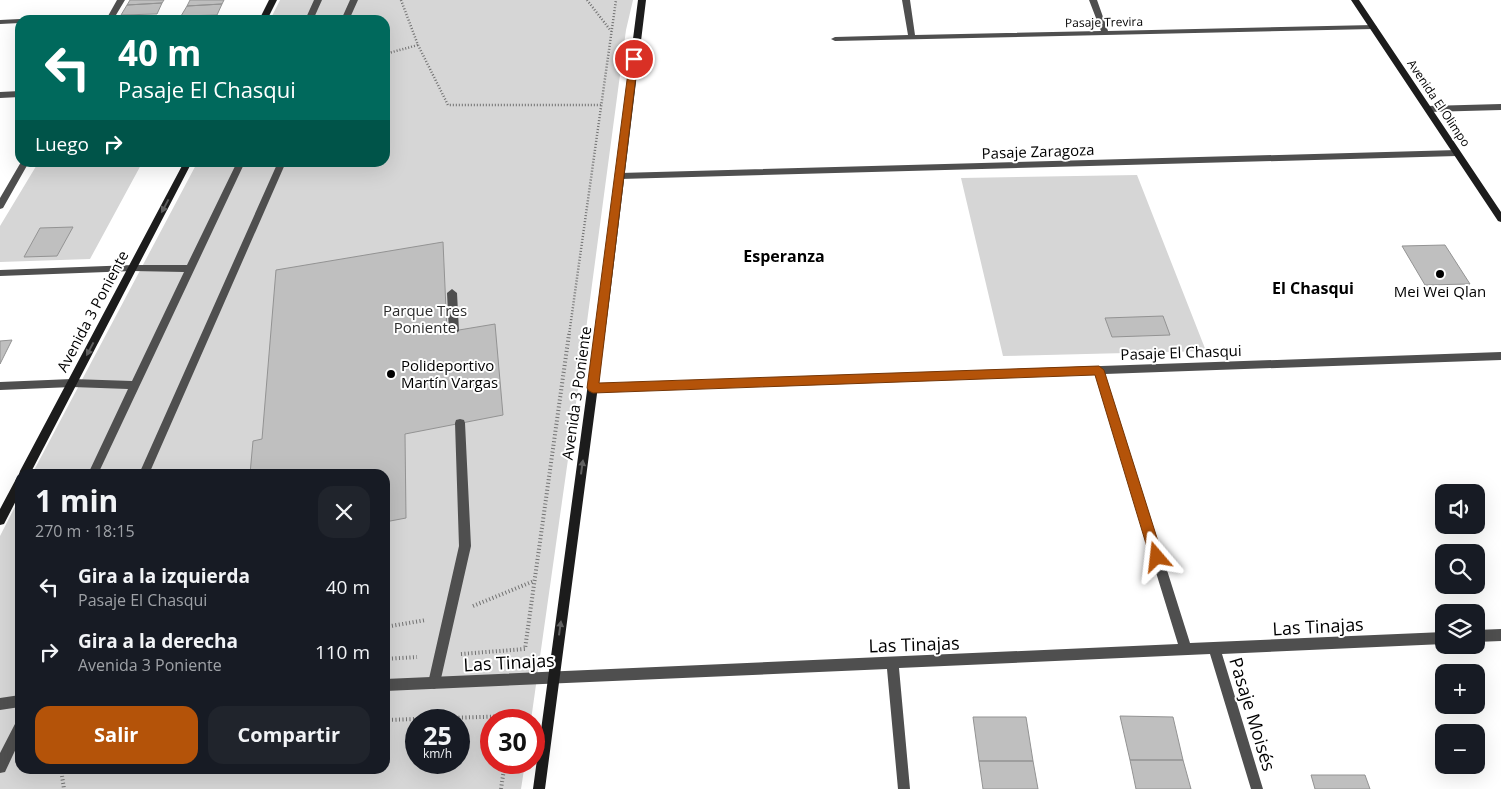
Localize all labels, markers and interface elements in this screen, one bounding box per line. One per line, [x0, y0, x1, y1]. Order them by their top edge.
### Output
street label: Pasaje Trevira [1065, 13, 1143, 31]
text: 40 m [118, 29, 201, 76]
icon: left [35, 35, 100, 100]
pin [613, 38, 655, 80]
icon: arrive [620, 45, 648, 73]
street label: Avenida El Olimpo [1404, 56, 1474, 150]
text: Pasaje El Chasqui [118, 74, 296, 104]
icon: right [99, 130, 127, 158]
text: Luego [35, 131, 89, 157]
street label: Pasaje Zaragoza [981, 139, 1095, 163]
one-way arrow [161, 199, 170, 212]
district label: Esperanza [743, 245, 825, 267]
street label: Avenida 3 Poniente [52, 247, 132, 375]
marker: Mei Wei Qlan [1434, 268, 1446, 280]
district label: El Chasqui [1272, 277, 1354, 299]
place label: Mei Wei Qlan [1394, 281, 1486, 301]
park label: Parque Tres Poniente [383, 300, 467, 337]
street label: Avenida 3 Poniente [557, 325, 595, 461]
street label: Pasaje El Chasqui [1120, 340, 1242, 364]
one-way arrow [86, 342, 94, 357]
place label: Polideportivo Martín Vargas [401, 355, 498, 392]
marker: Polideportivo Martín Vargas [385, 368, 397, 380]
one-way arrow [578, 459, 586, 475]
text: 1 min [35, 480, 118, 521]
map controls [1435, 484, 1485, 774]
button: sound [1435, 484, 1485, 534]
button: close [318, 486, 370, 538]
text: 270 m · 18:15 [35, 520, 135, 542]
position arrow [1130, 530, 1182, 582]
button: search [1435, 544, 1485, 594]
text: Gira a la izquierda [78, 563, 250, 589]
icon: left [35, 573, 63, 601]
text: 40 m [326, 574, 370, 600]
text: Pasaje El Chasqui [78, 589, 207, 611]
button: layers [1435, 604, 1485, 654]
street label: Las Tinajas [1272, 612, 1364, 640]
one-way arrow [556, 620, 564, 636]
text: Gira a la derecha [78, 628, 238, 654]
street label: Las Tinajas [868, 630, 960, 658]
icon: right [35, 638, 63, 666]
text: 110 m [315, 639, 370, 665]
street label: Las Tinajas [463, 648, 555, 676]
text: Avenida 3 Poniente [78, 654, 222, 676]
street label: Pasaje Moisés [1224, 654, 1282, 774]
button: + [1435, 664, 1485, 714]
button: Salir [35, 706, 198, 764]
button: Compartir [208, 706, 370, 764]
speed limit sign: 30 [480, 709, 545, 774]
text: 25 [423, 718, 452, 752]
button: − [1435, 724, 1485, 774]
text: km/h [423, 745, 452, 762]

